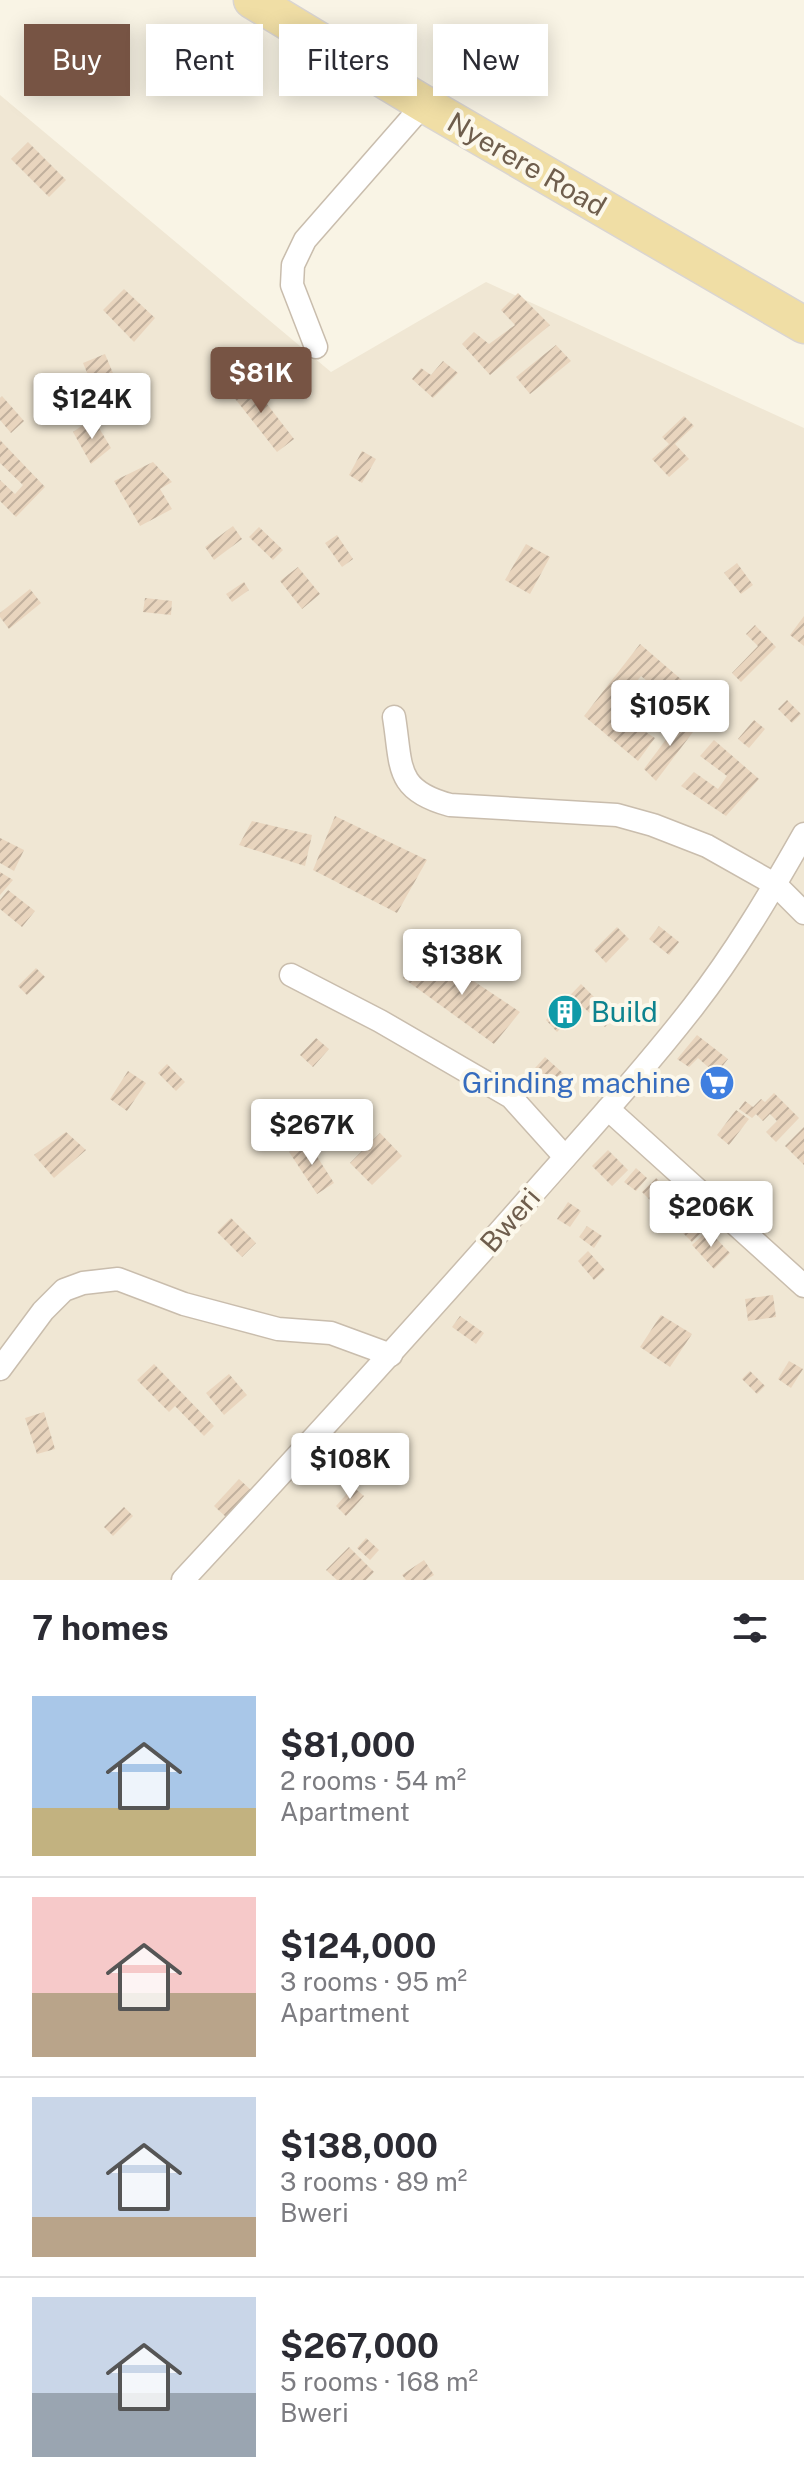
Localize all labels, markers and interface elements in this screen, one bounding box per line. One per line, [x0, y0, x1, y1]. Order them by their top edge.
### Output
chip: Buy [24, 24, 130, 96]
chip: Rent [146, 24, 263, 96]
chip: Filters [279, 24, 417, 96]
chip: New [433, 24, 548, 96]
street label: Nyerere Road [442, 105, 612, 222]
pin: $81K [214, 347, 308, 415]
text: $81K [229, 357, 293, 388]
pin: $124K [36, 373, 148, 441]
text: $124K [51, 383, 133, 414]
pin: $105K [614, 680, 726, 748]
text: $105K [629, 690, 711, 721]
pin: $138K [406, 929, 518, 997]
text: $138K [421, 939, 503, 970]
building icon: Build [546, 993, 584, 1031]
place label: Build [591, 995, 658, 1028]
supermarket icon: Grinding machine [698, 1064, 736, 1102]
place label: Grinding machine [462, 1066, 691, 1099]
pin: $267K [256, 1099, 368, 1167]
text: $267K [269, 1109, 355, 1140]
street label: Bweri [473, 1181, 546, 1258]
pin: $206K [655, 1181, 767, 1249]
text: $206K [668, 1191, 754, 1222]
pin: $108K [294, 1433, 406, 1501]
text: $108K [309, 1443, 391, 1474]
icon: filters [728, 1606, 772, 1650]
text: 7 homes [32, 1608, 169, 1648]
text: $81,000 [280, 1725, 415, 1765]
icon: home [96, 1728, 192, 1824]
text: 2 rooms · 54 m² [280, 1765, 466, 1796]
text: Apartment [280, 1796, 410, 1827]
text: $124,000 [280, 1926, 437, 1966]
icon: home [96, 1929, 192, 2025]
text: 3 rooms · 95 m² [280, 1966, 467, 1997]
text: Apartment [280, 1997, 410, 2028]
text: $138,000 [280, 2126, 438, 2166]
icon: home [96, 2129, 192, 2225]
text: 3 rooms · 89 m² [280, 2166, 467, 2197]
text: Bweri [280, 2197, 349, 2228]
text: $267,000 [280, 2326, 439, 2366]
icon: home [96, 2329, 192, 2425]
text: 5 rooms · 168 m² [280, 2366, 478, 2397]
text: Bweri [280, 2397, 349, 2428]

